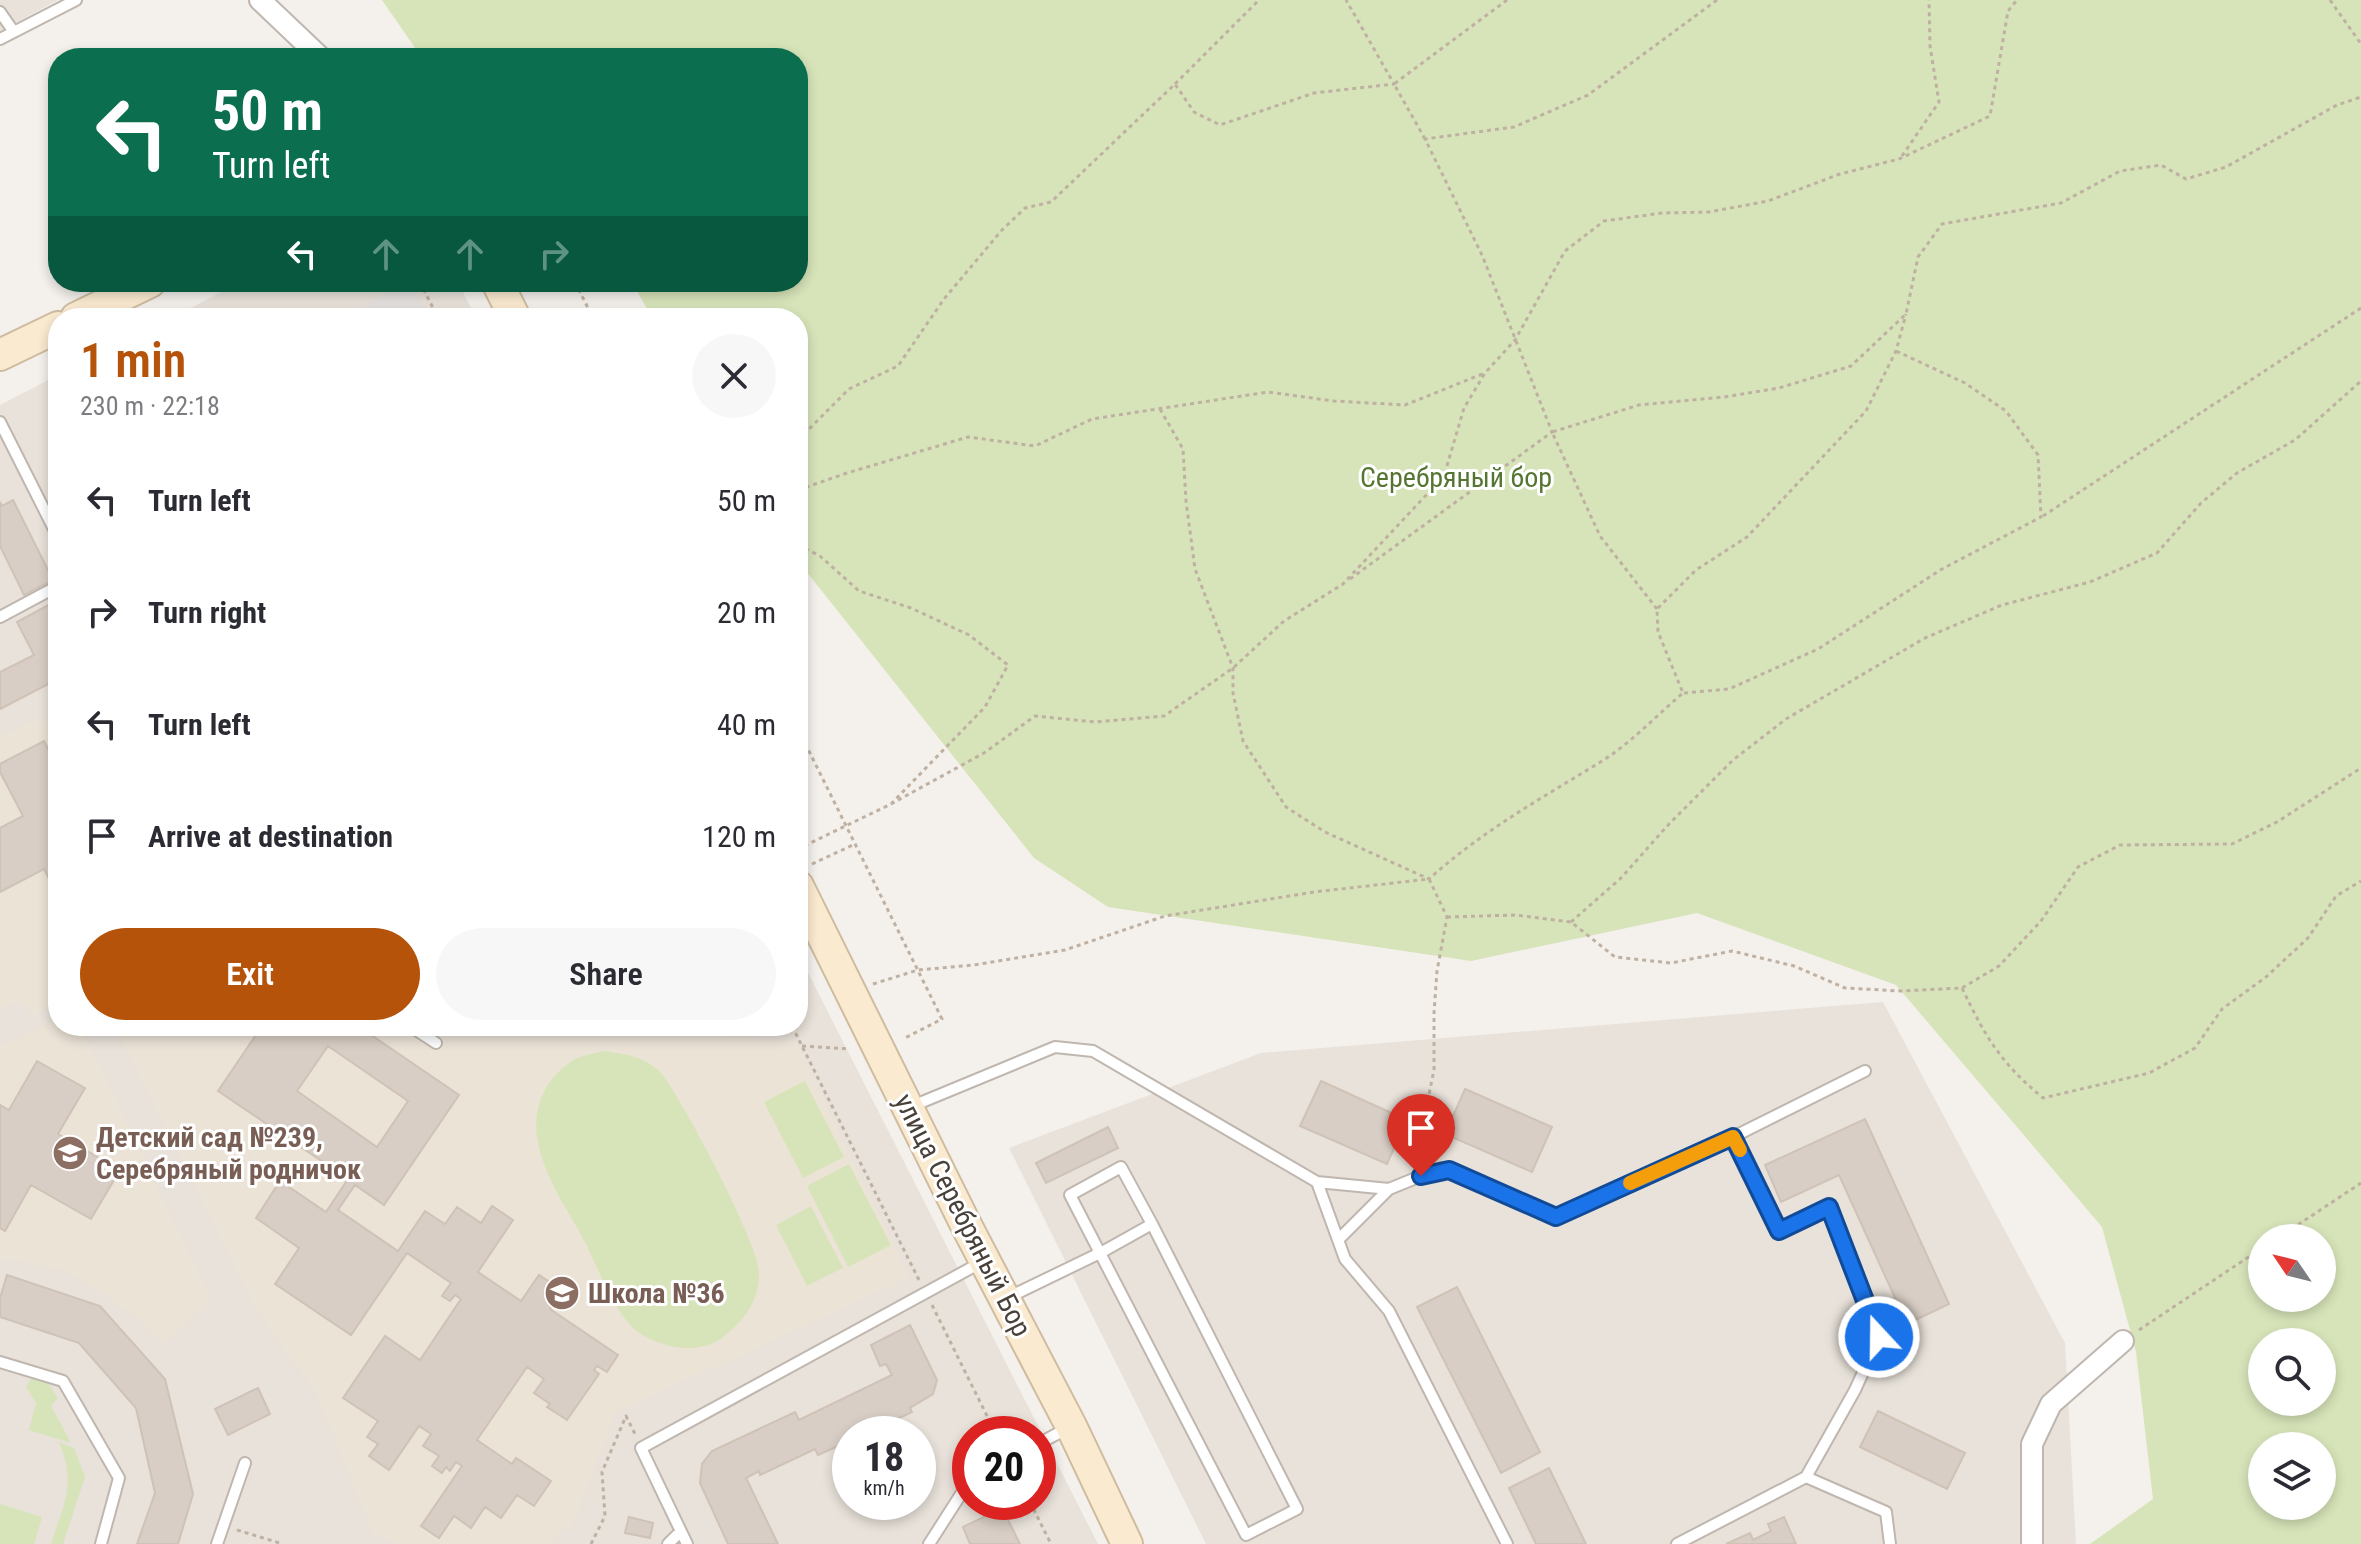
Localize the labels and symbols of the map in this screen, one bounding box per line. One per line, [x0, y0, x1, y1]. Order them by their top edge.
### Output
park label: Серебряный бор [1360, 461, 1552, 494]
street label: улица Серебряный Бор [887, 1088, 1039, 1342]
pin [1387, 1094, 1455, 1176]
place label: Детский сад №239, Серебряный родничок [96, 1121, 361, 1186]
school or university icon: Детский сад №239, Серебряный родничок [51, 1134, 89, 1172]
north arrow [2248, 1224, 2336, 1312]
school or university icon: Школа №36 [543, 1274, 581, 1312]
place label: Школа №36 [588, 1277, 725, 1310]
position arrow [1837, 1295, 1921, 1379]
speed limit sign: 20 [952, 1416, 1056, 1520]

